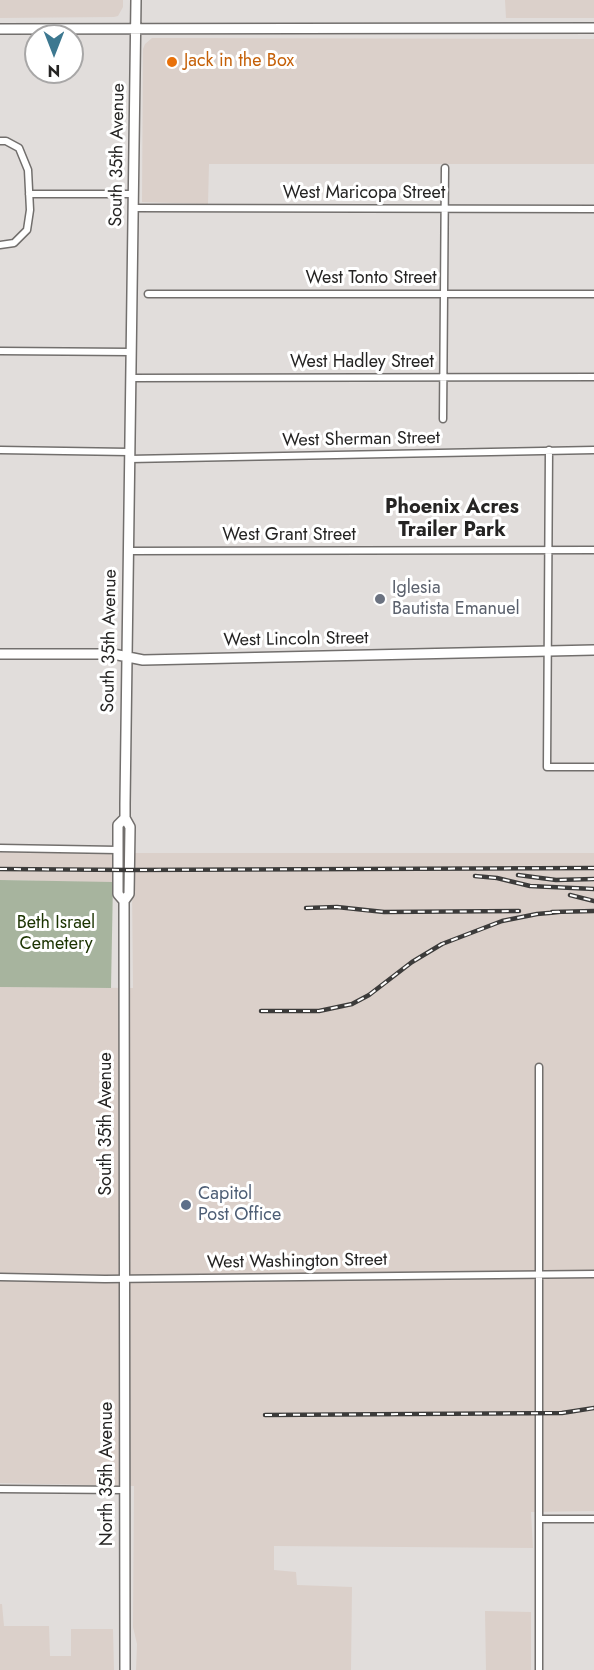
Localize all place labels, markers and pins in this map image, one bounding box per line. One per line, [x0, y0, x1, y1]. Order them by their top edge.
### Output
place label: Jack in the Box [184, 51, 294, 73]
marker: Jack in the Box [165, 55, 179, 69]
place label: Iglesia Bautista Emanuel [392, 578, 520, 620]
marker: Iglesia Bautista Emanuel [373, 592, 387, 606]
place label: Capitol Post Office [198, 1184, 281, 1226]
marker: Capitol Post Office [179, 1198, 193, 1212]

